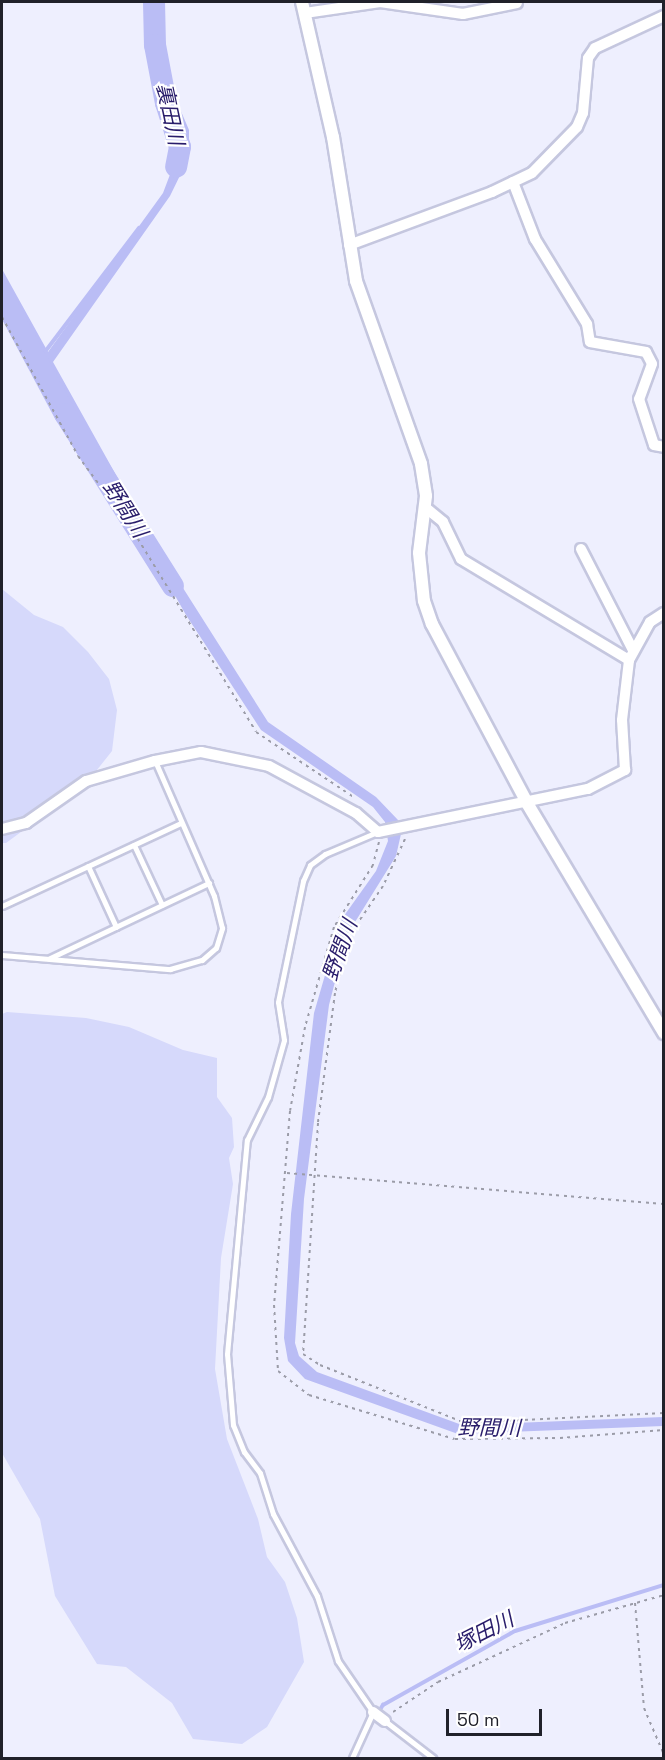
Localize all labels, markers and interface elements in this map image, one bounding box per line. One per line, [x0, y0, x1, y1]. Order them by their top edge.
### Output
water label: 裏田川 [151, 81, 189, 147]
water label: 野間川 [98, 476, 152, 542]
water label: 野間川 [317, 916, 363, 984]
water label: 野間川 [457, 1415, 521, 1441]
water label: 塚田川 [450, 1606, 518, 1658]
scale bar [449, 1697, 545, 1735]
text: 50 m [457, 1708, 499, 1731]

